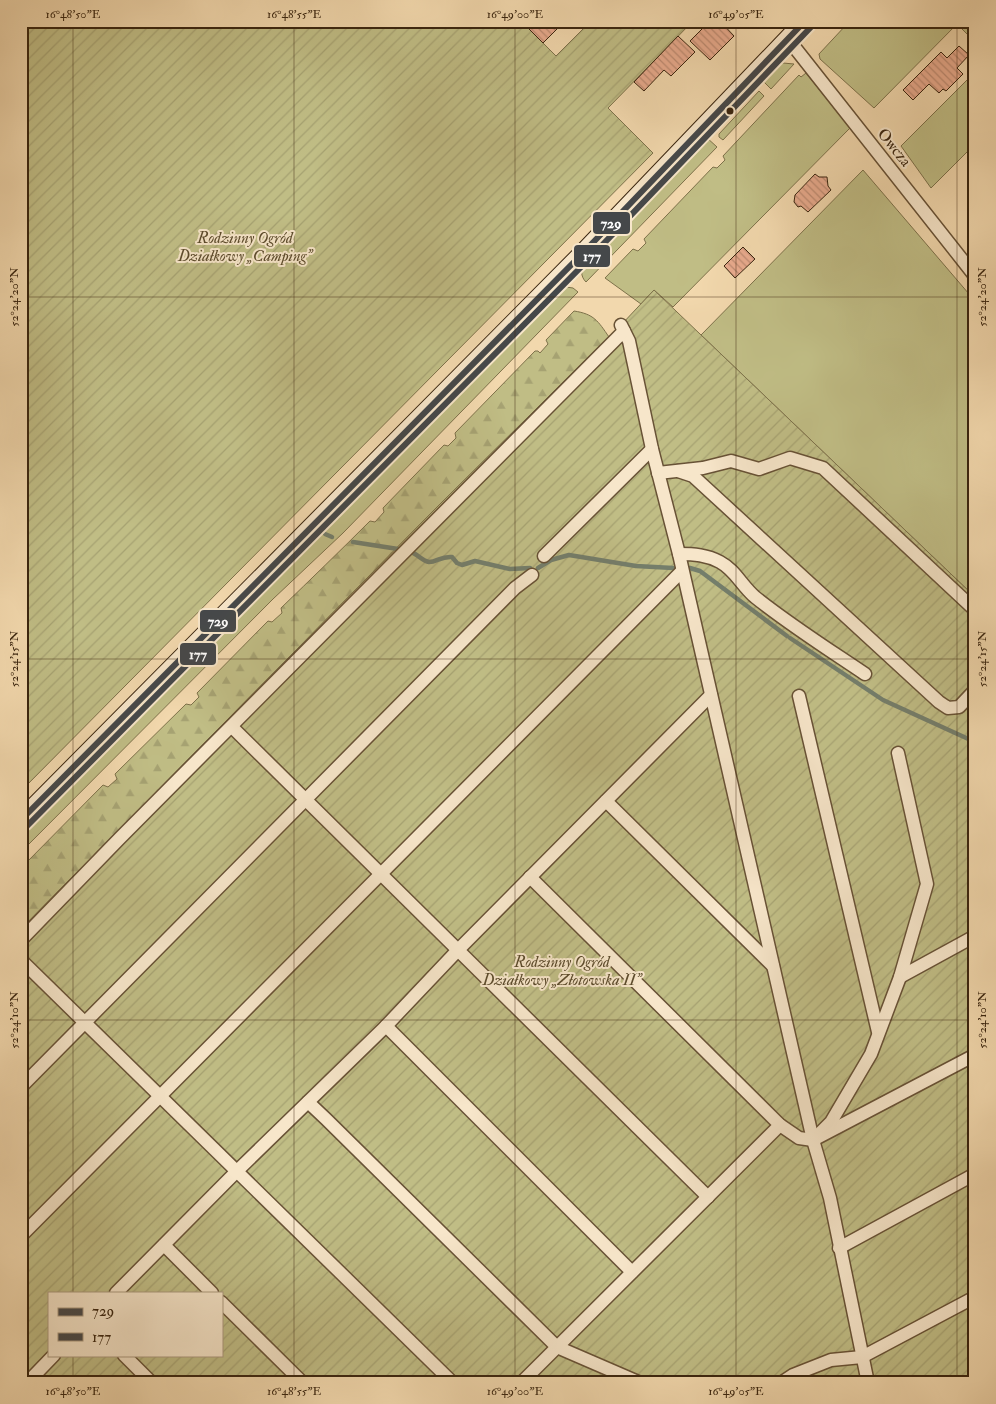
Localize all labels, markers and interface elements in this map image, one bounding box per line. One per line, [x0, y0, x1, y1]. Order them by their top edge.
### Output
text: 16°48'50"E [46, 7, 101, 22]
text: 16°48'55"E [267, 7, 321, 22]
text: 16°49'00"E [487, 7, 544, 22]
text: 16°49'05"E [708, 7, 764, 22]
unlabelled marker [725, 106, 735, 116]
street label: Owcza [873, 124, 916, 171]
line badge: 729 [592, 211, 631, 235]
text: 729 [601, 215, 621, 232]
park label: Rodzinny Ogród Działkowy „Camping” [177, 228, 313, 266]
line badge: 177 [573, 244, 611, 268]
text: 177 [583, 248, 601, 265]
text: 52°24'20"N [7, 267, 22, 327]
text: 52°24'20"N [975, 267, 990, 327]
line badge: 729 [199, 609, 237, 633]
text: 729 [208, 613, 228, 630]
text: 52°24'15"N [7, 630, 22, 687]
text: 52°24'15"N [975, 630, 990, 687]
line badge: 177 [179, 642, 217, 666]
text: 177 [189, 646, 207, 663]
park label: Rodzinny Ogród Działkowy „Złotowska II” [482, 952, 643, 990]
text: 52°24'10"N [7, 991, 22, 1049]
text: 52°24'10"N [975, 991, 990, 1049]
legend [48, 1292, 222, 1356]
text: 729 [92, 1302, 114, 1321]
text: 177 [92, 1328, 111, 1347]
text: 16°48'50"E [46, 1384, 101, 1399]
text: 16°48'55"E [267, 1384, 321, 1399]
text: 16°49'00"E [487, 1384, 544, 1399]
text: 16°49'05"E [708, 1384, 764, 1399]

